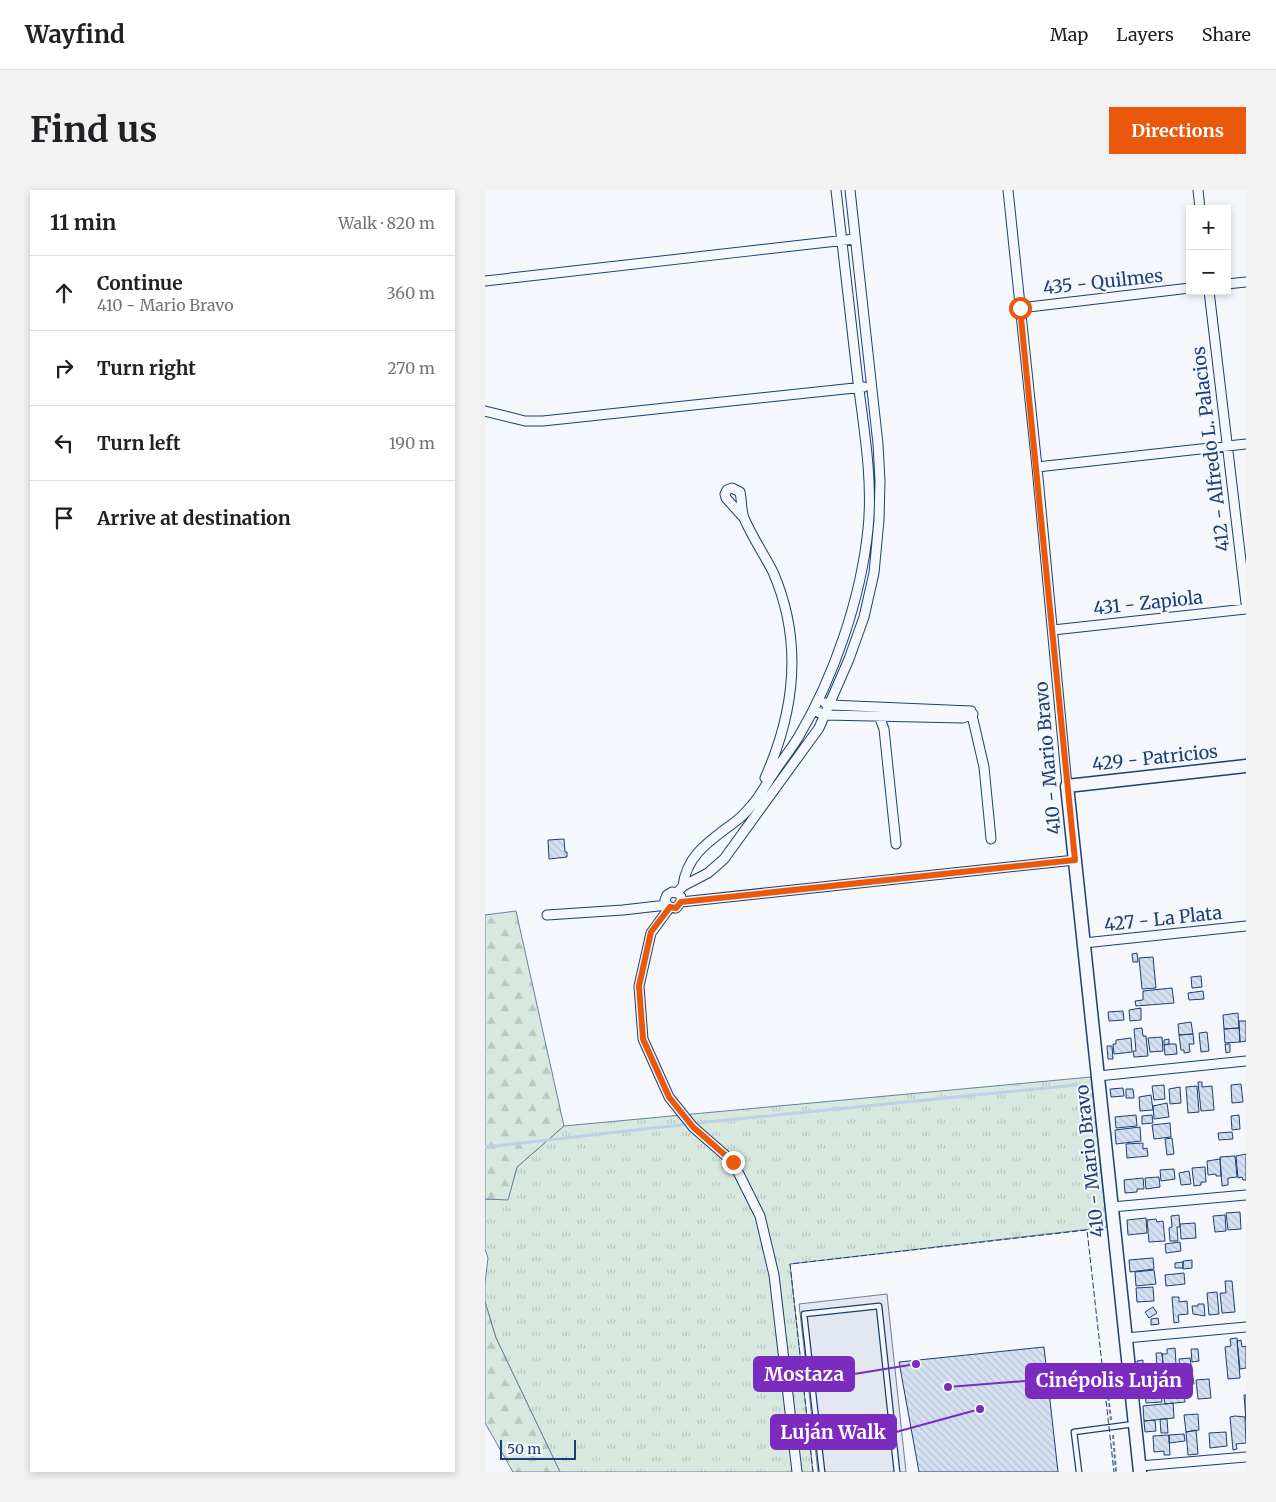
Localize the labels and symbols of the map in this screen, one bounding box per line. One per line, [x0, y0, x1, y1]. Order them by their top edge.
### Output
street label: 435 - Quilmes [1042, 264, 1164, 299]
route start [1009, 297, 1032, 320]
street label: 412 - Alfredo L. Palacios [1186, 345, 1234, 553]
street label: 431 - Zapiola [1092, 585, 1204, 620]
street label: 410 - Mario Bravo [1029, 681, 1066, 836]
street label: 429 - Patricios [1091, 739, 1219, 776]
street label: 427 - La Plata [1103, 901, 1223, 936]
street label: 410 - Mario Bravo [1070, 1083, 1109, 1239]
route end [722, 1151, 745, 1174]
callout: Mostaza [754, 1357, 854, 1391]
text: Mostaza [764, 1362, 844, 1386]
callout: Cinépolis Luján [1026, 1364, 1192, 1398]
text: Cinépolis Luján [1036, 1368, 1182, 1392]
callout: Luján Walk [771, 1415, 896, 1449]
text: Luján Walk [780, 1420, 886, 1444]
scale bar [500, 1437, 576, 1460]

